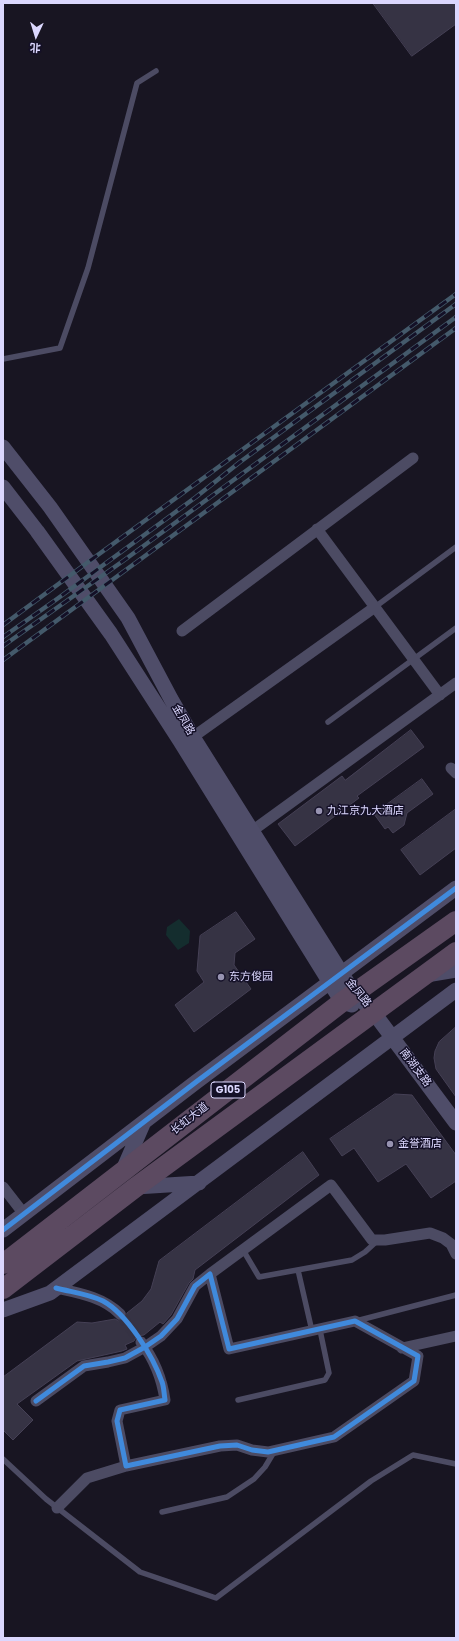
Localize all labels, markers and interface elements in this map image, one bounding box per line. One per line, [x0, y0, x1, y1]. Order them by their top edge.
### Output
north arrow [16, 16, 56, 56]
text: 北 [29, 40, 41, 56]
street label: 金凤路 [169, 702, 197, 738]
place label: 九江京九大酒店 [327, 804, 404, 818]
marker: 九江京九大酒店 [314, 806, 324, 816]
place label: 东方俊园 [229, 970, 273, 984]
marker: 东方俊园 [216, 972, 226, 982]
street label: 金凤路 [342, 976, 374, 1010]
street label: 南湖支路 [396, 1046, 434, 1090]
road number: G105 [211, 1082, 245, 1098]
street label: 长虹大道 [169, 1100, 211, 1138]
place label: 金誉酒店 [398, 1137, 442, 1151]
marker: 金誉酒店 [385, 1139, 395, 1149]

